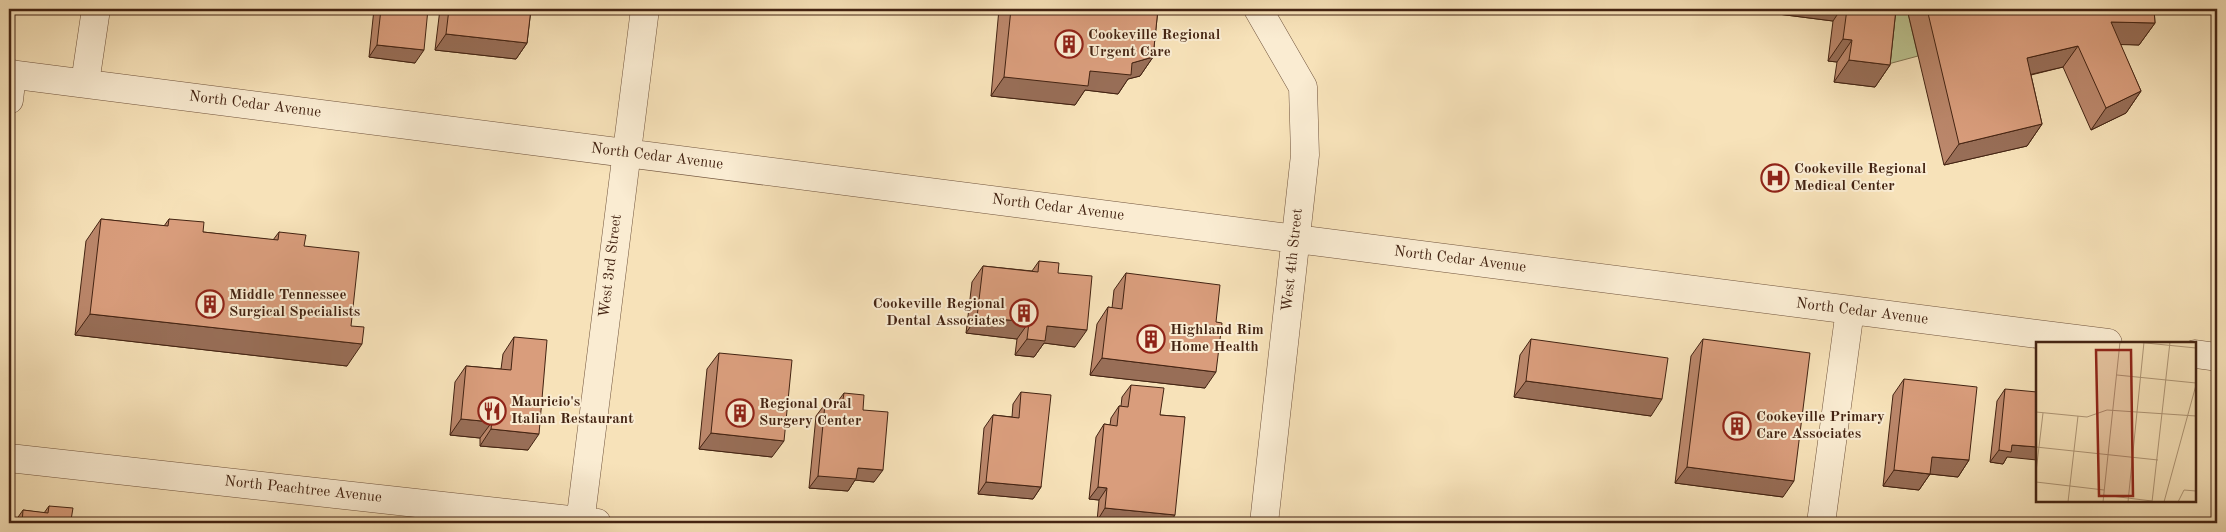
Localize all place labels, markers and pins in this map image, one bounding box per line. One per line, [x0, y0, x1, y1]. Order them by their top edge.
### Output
place label: Cookeville Regional Urgent Care [1088, 28, 1221, 60]
building icon: Cookeville Regional Urgent Care [1054, 29, 1084, 59]
place label: Cookeville Regional Medical Center [1794, 162, 1927, 194]
hospital icon: Cookeville Regional Medical Center [1760, 163, 1790, 193]
place label: Middle Tennessee Surgical Specialists [229, 288, 360, 320]
building icon: Middle Tennessee Surgical Specialists [195, 289, 225, 319]
place label: Cookeville Regional Dental Associates [873, 297, 1005, 329]
building icon: Cookeville Regional Dental Associates [1009, 298, 1039, 328]
place label: Highland Rim Home Health [1170, 323, 1264, 355]
building icon: Highland Rim Home Health [1136, 324, 1166, 354]
place label: Mauricio's Italian Restaurant [511, 395, 634, 427]
restaurant icon: Mauricio's Italian Restaurant [477, 396, 507, 426]
place label: Regional Oral Surgery Center [759, 397, 862, 429]
building icon: Regional Oral Surgery Center [725, 398, 755, 428]
place label: Cookeville Primary Care Associates [1756, 410, 1885, 442]
building icon: Cookeville Primary Care Associates [1722, 411, 1752, 441]

